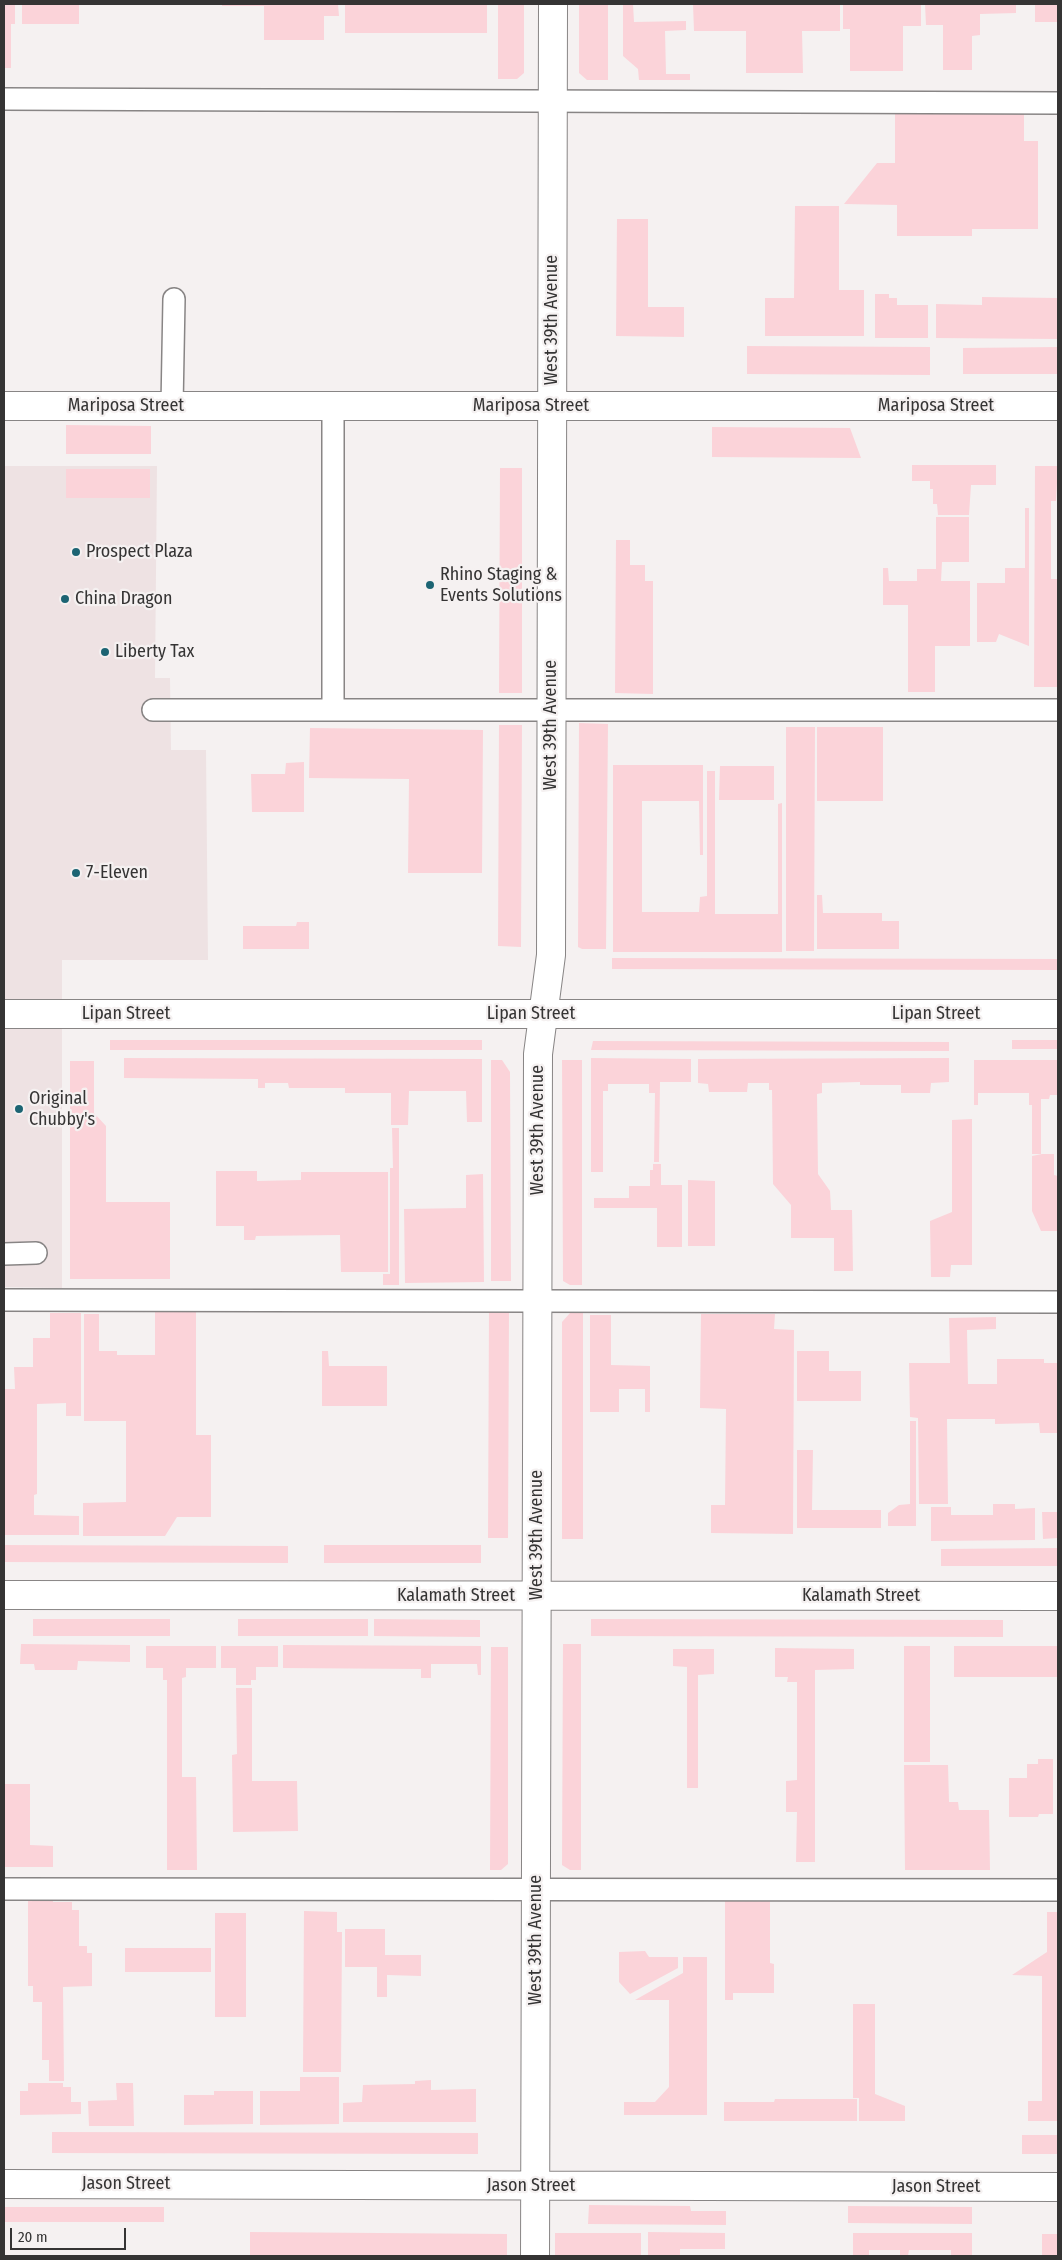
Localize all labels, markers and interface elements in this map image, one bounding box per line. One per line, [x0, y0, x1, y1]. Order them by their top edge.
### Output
street label: West 39th Avenue [541, 255, 563, 385]
street label: Mariposa Street [68, 395, 184, 417]
street label: Mariposa Street [473, 395, 589, 417]
street label: Mariposa Street [878, 395, 994, 417]
place label: Prospect Plaza [86, 541, 193, 563]
marker: Prospect Plaza [70, 546, 82, 558]
place label: Rhino Staging & Events Solutions [440, 564, 562, 606]
marker: Rhino Staging & Events Solutions [424, 579, 436, 591]
place label: China Dragon [75, 588, 172, 610]
marker: China Dragon [59, 593, 71, 605]
place label: Liberty Tax [115, 641, 194, 663]
marker: Liberty Tax [99, 646, 111, 658]
street label: West 39th Avenue [540, 660, 562, 790]
place label: 7-Eleven [86, 862, 148, 884]
marker: 7-Eleven [70, 867, 82, 879]
street label: Lipan Street [82, 1003, 170, 1025]
street label: Lipan Street [487, 1003, 575, 1025]
street label: Lipan Street [892, 1003, 980, 1025]
street label: West 39th Avenue [527, 1065, 549, 1195]
place label: Original Chubby's [29, 1088, 95, 1130]
marker: Original Chubby's [13, 1103, 25, 1115]
street label: West 39th Avenue [526, 1470, 548, 1600]
street label: Kalamath Street [397, 1585, 515, 1607]
street label: Kalamath Street [802, 1585, 920, 1607]
street label: West 39th Avenue [525, 1875, 547, 2005]
street label: Jason Street [82, 2173, 170, 2195]
street label: Jason Street [487, 2175, 575, 2197]
street label: Jason Street [892, 2176, 980, 2198]
scale bar [12, 2218, 129, 2250]
text: 20 m [18, 2228, 48, 2246]

